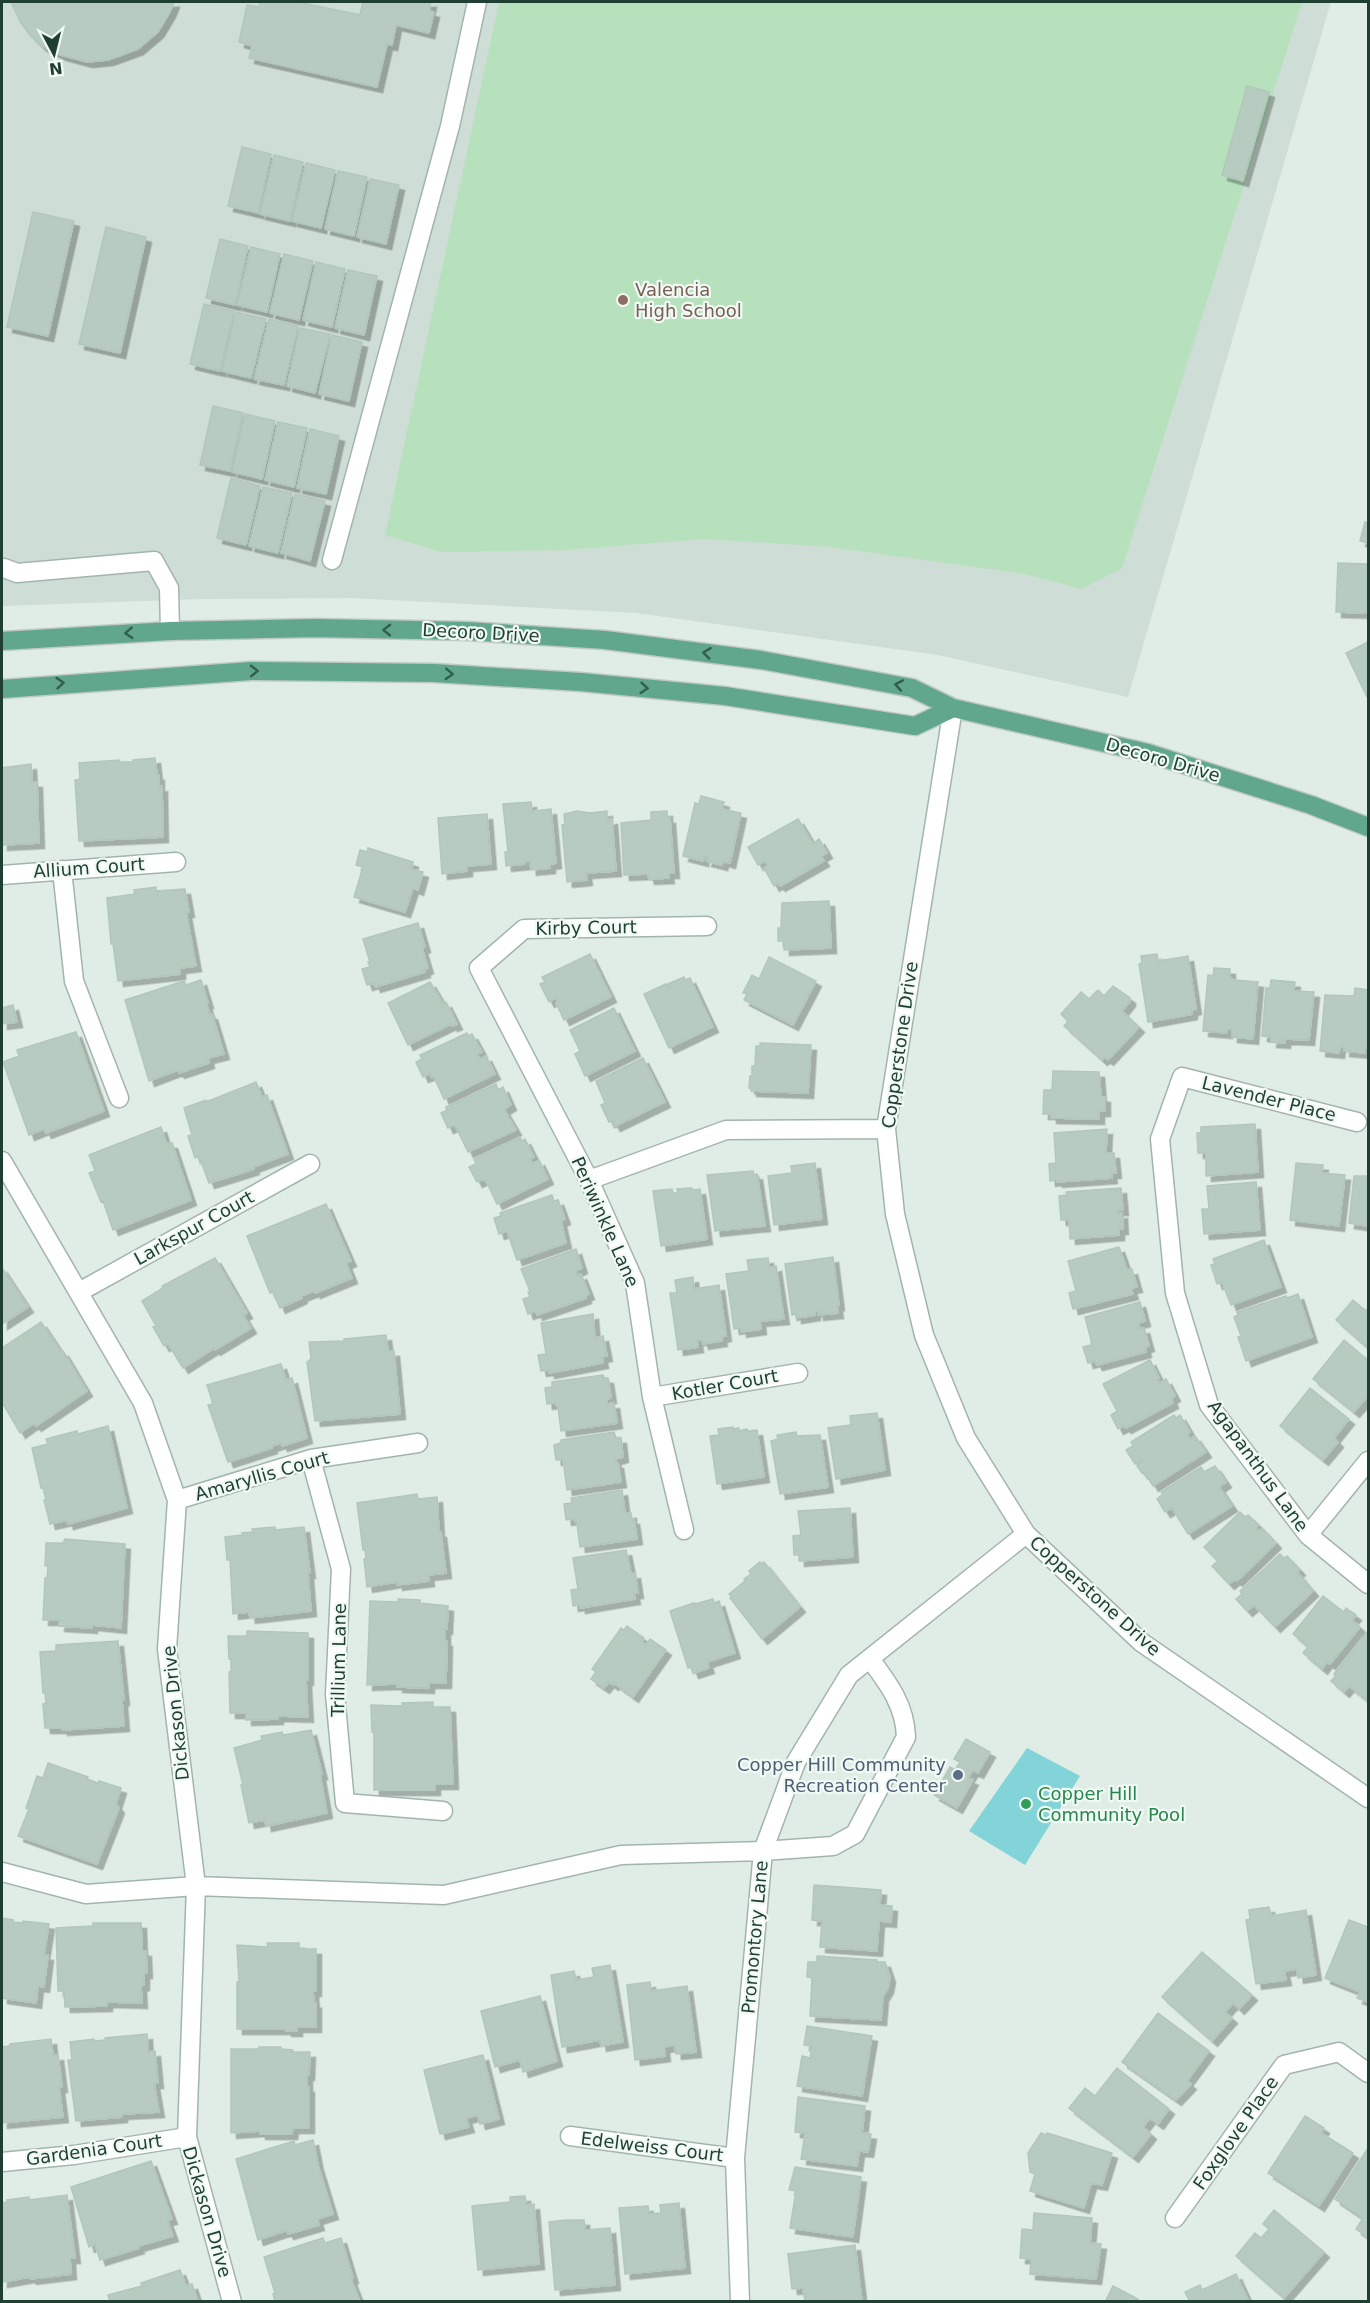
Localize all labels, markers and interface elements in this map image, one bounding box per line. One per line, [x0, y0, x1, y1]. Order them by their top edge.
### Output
north arrow [24, 24, 84, 84]
text: N [48, 58, 64, 79]
place label: Valencia High School [635, 279, 742, 321]
marker: Valencia High School [616, 293, 630, 307]
street label: Decoro Drive [422, 619, 540, 646]
one-way arrow [383, 623, 392, 636]
one-way arrow [125, 627, 134, 640]
one-way arrow [703, 647, 712, 660]
one-way arrow [250, 665, 259, 677]
one-way arrow [445, 667, 454, 680]
one-way arrow [55, 677, 64, 690]
one-way arrow [895, 679, 905, 692]
one-way arrow [639, 681, 648, 694]
street label: Decoro Drive [1104, 733, 1223, 786]
street label: Allium Court [33, 853, 145, 882]
street label: Kirby Court [535, 916, 637, 939]
street label: Copperstone Drive [877, 960, 922, 1130]
street label: Lavender Place [1200, 1072, 1338, 1125]
street label: Periwinkle Lane [567, 1153, 644, 1290]
street label: Larkspur Court [130, 1186, 257, 1269]
street label: Kotler Court [670, 1365, 780, 1404]
street label: Agapanthus Lane [1204, 1396, 1313, 1535]
street label: Amaryllis Court [192, 1446, 331, 1505]
street label: Copperstone Drive [1026, 1531, 1165, 1660]
street label: Trillium Lane [327, 1603, 350, 1718]
street label: Dickason Drive [158, 1645, 193, 1781]
place label: Copper Hill Community Recreation Center [737, 1754, 947, 1796]
marker: Copper Hill Community Recreation Center [951, 1768, 965, 1782]
place label: Copper Hill Community Pool [1038, 1783, 1185, 1825]
marker: Copper Hill Community Pool [1019, 1797, 1033, 1811]
street label: Promontory Lane [737, 1859, 772, 2015]
street label: Foxglove Place [1189, 2072, 1283, 2193]
street label: Edelweiss Court [580, 2127, 725, 2166]
street label: Gardenia Court [25, 2130, 163, 2169]
street label: Dickason Drive [179, 2144, 236, 2280]

